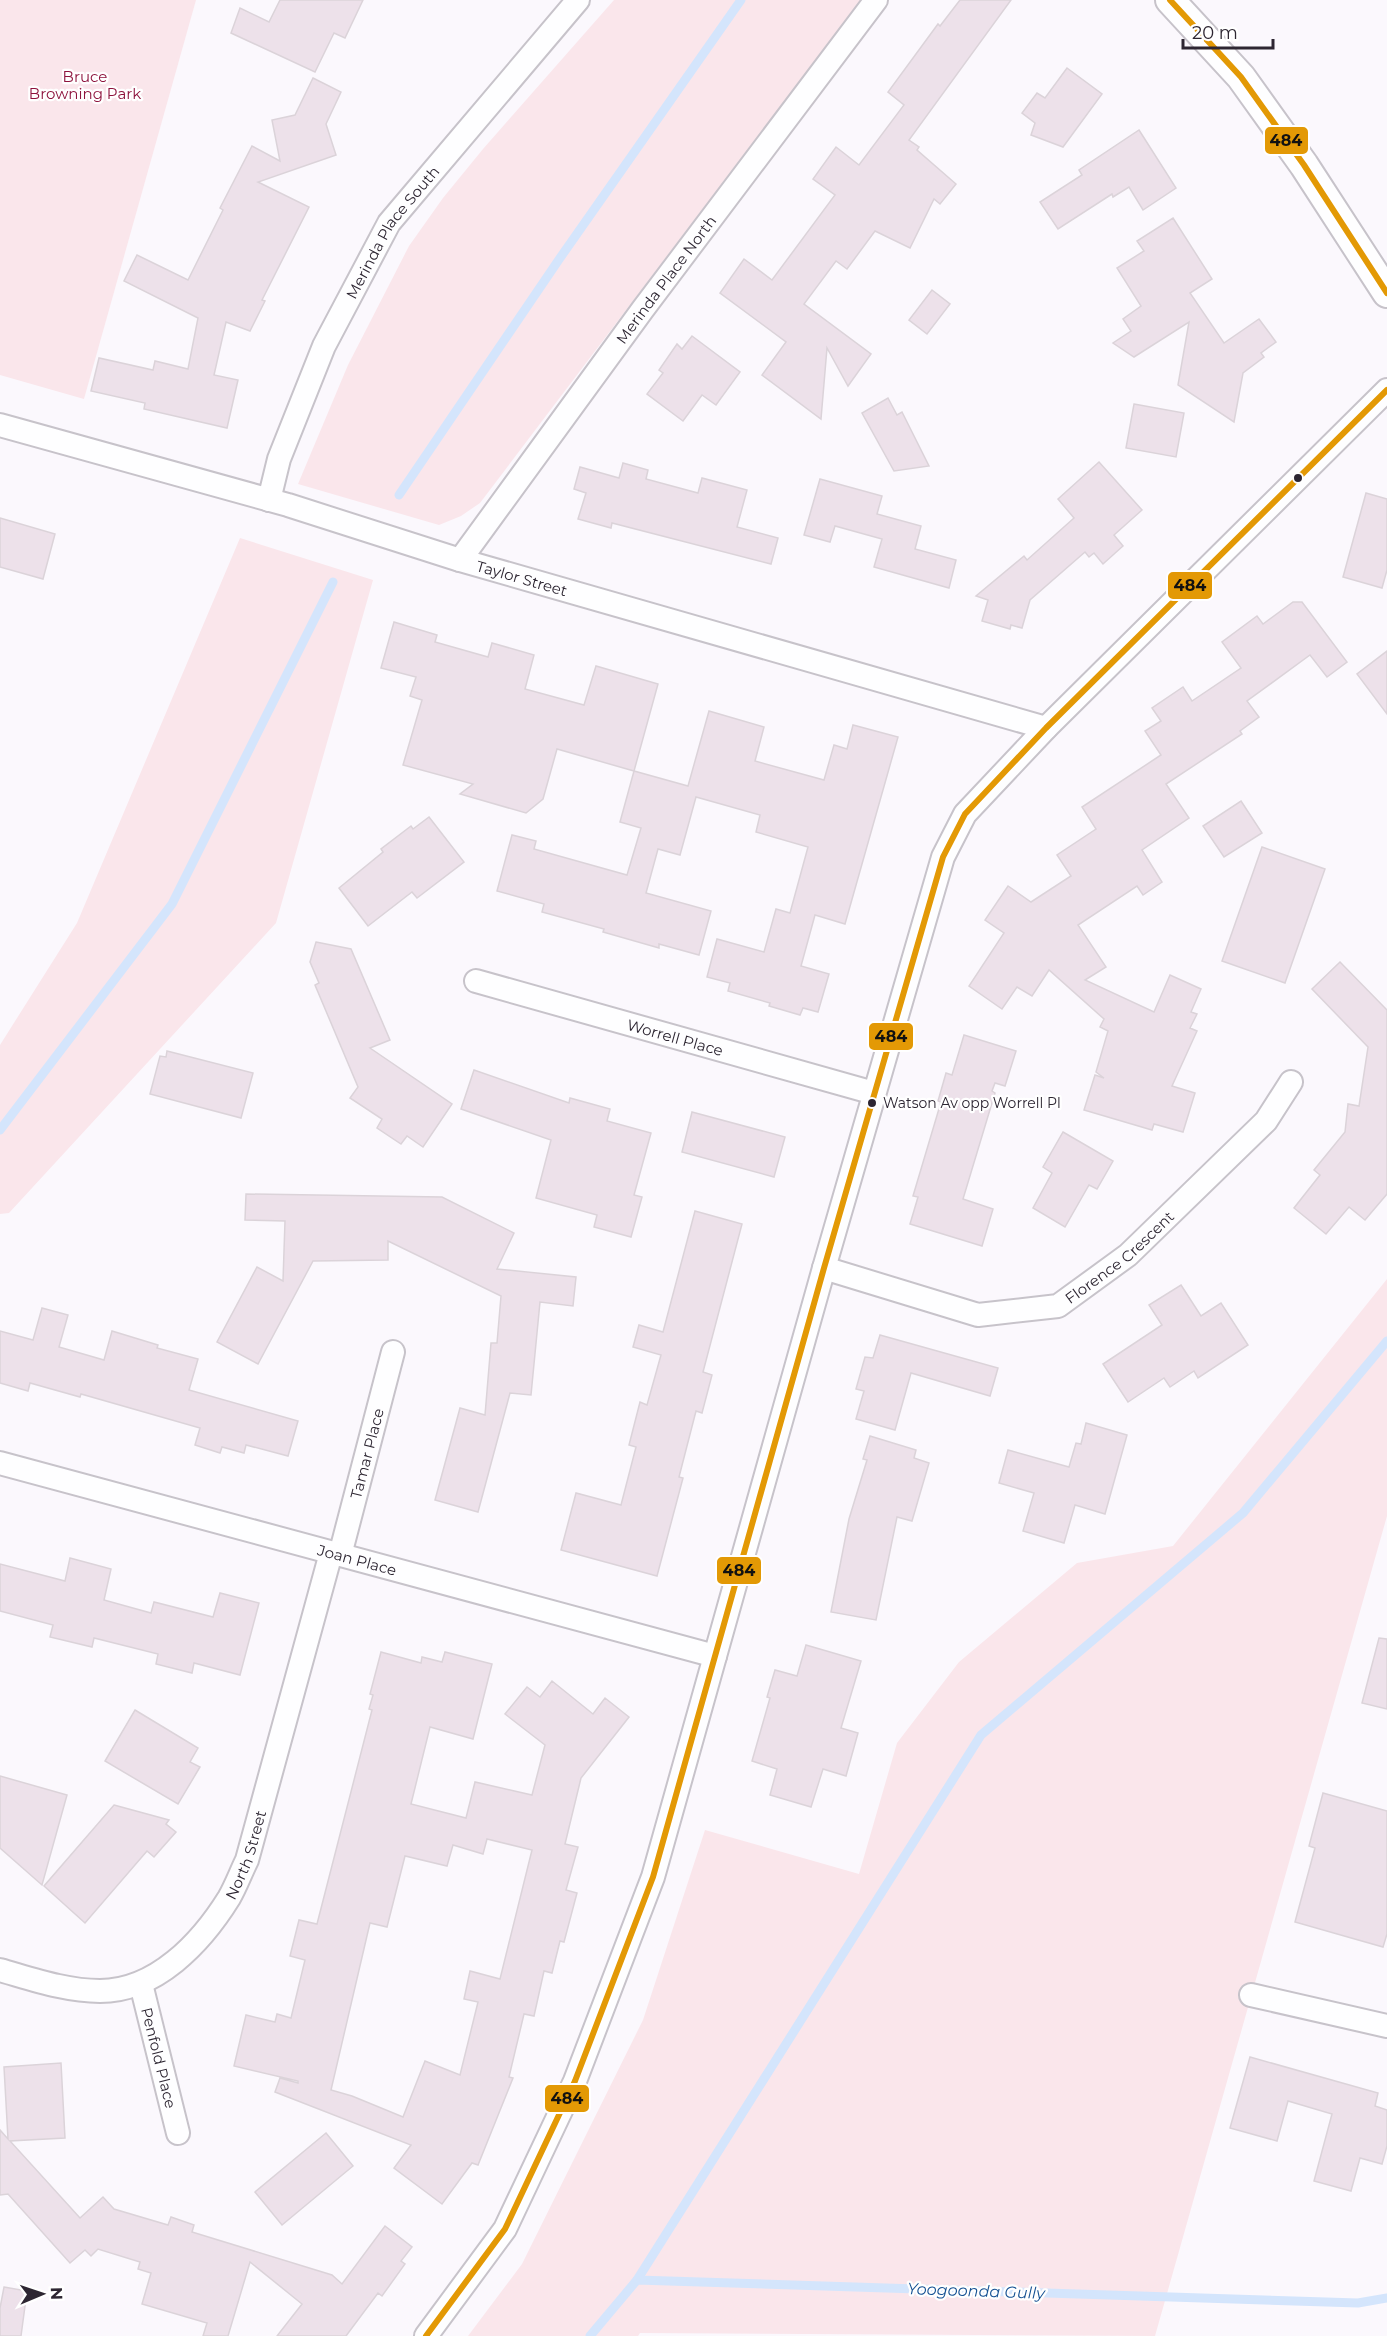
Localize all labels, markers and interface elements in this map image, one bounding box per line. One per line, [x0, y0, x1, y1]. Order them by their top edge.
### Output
scale bar [1183, 12, 1273, 50]
text: 20 m [1192, 22, 1238, 44]
park label: Bruce Browning Park [29, 67, 141, 103]
line badge: 484 [1264, 126, 1309, 155]
text: 484 [1270, 131, 1302, 150]
street label: Merinda Place South [341, 162, 443, 302]
street label: Merinda Place North [612, 211, 720, 347]
unlabelled marker [1292, 472, 1304, 484]
street label: Taylor Street [474, 556, 570, 600]
line badge: 484 [1167, 571, 1213, 600]
text: 484 [1174, 576, 1206, 595]
street label: Worrell Place [625, 1015, 726, 1060]
line badge: 484 [868, 1022, 914, 1051]
text: 484 [875, 1027, 907, 1046]
place label: Watson Av opp Worrell Pl [883, 1094, 1061, 1112]
marker: Watson Av opp Worrell Pl [866, 1097, 878, 1109]
street label: Florence Crescent [1061, 1207, 1177, 1307]
street label: Tamar Place [346, 1406, 387, 1501]
street label: Joan Place [315, 1539, 399, 1579]
line badge: 484 [716, 1556, 762, 1585]
text: 484 [723, 1561, 755, 1580]
street label: North Street [221, 1808, 270, 1903]
street label: Penfold Place [138, 2005, 181, 2110]
line badge: 484 [544, 2084, 590, 2113]
text: 484 [551, 2089, 583, 2108]
north arrow [12, 2264, 72, 2324]
water label: Yoogoonda Gully [907, 2279, 1046, 2303]
text: N [47, 2287, 66, 2300]

